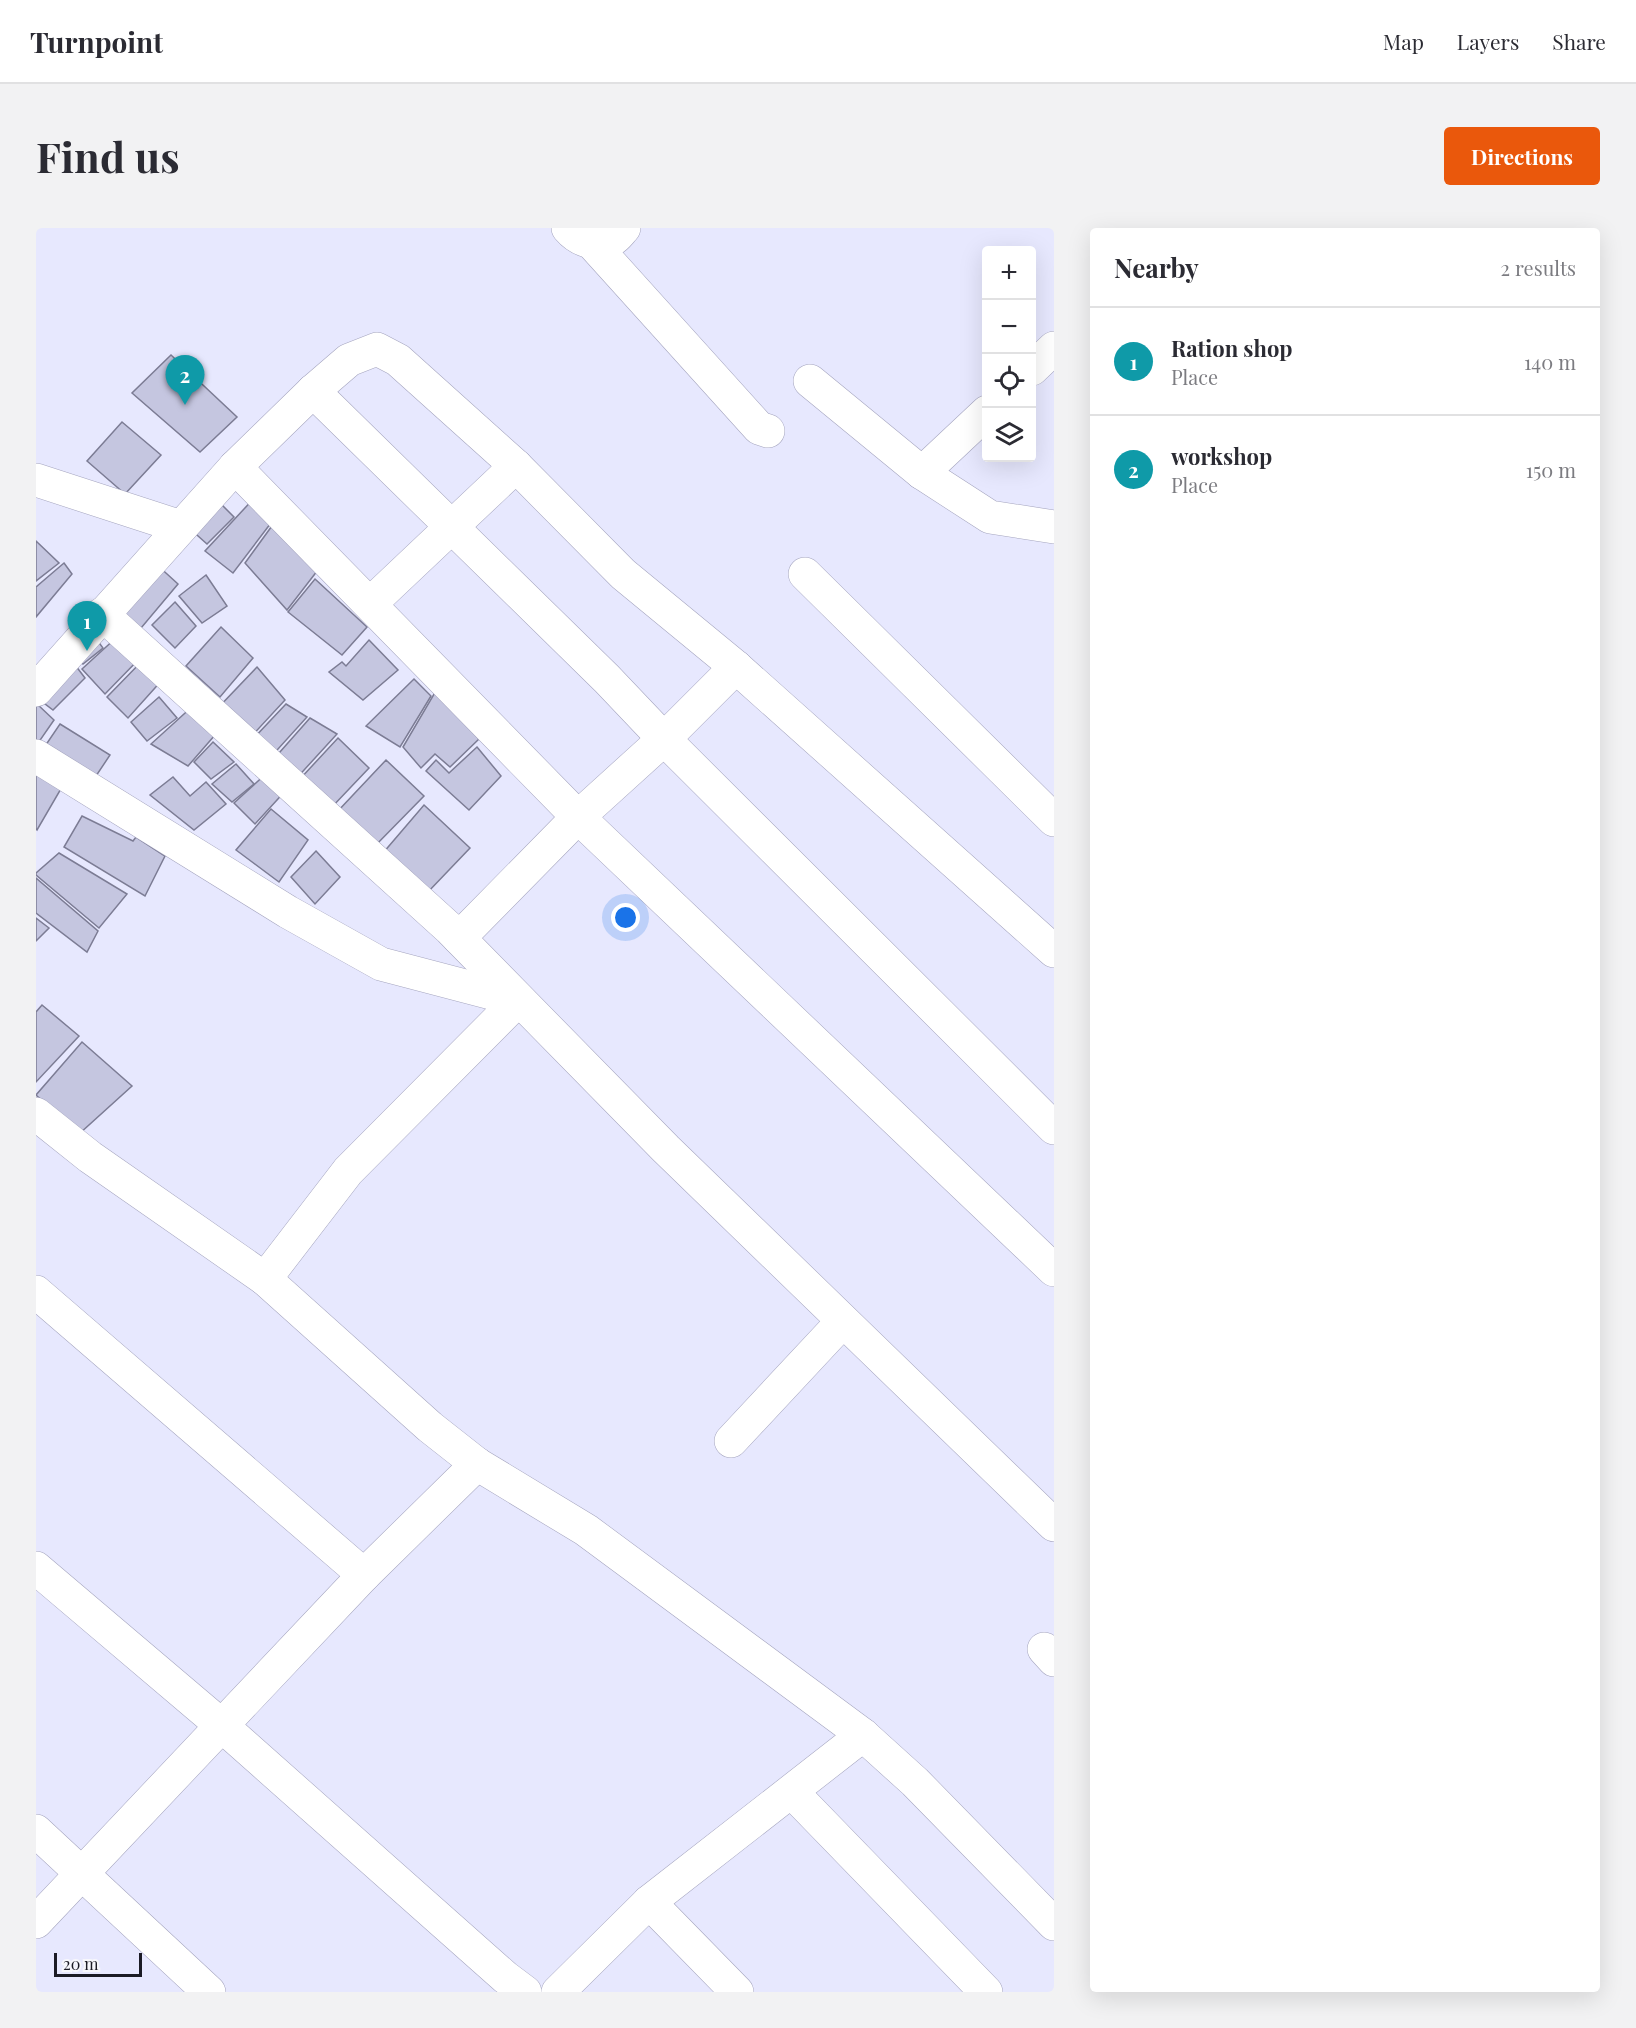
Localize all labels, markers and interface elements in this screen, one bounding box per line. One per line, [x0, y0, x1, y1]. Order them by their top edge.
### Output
text: Turnpoint [30, 23, 163, 60]
text: Map [1383, 27, 1424, 55]
text: Layers [1457, 27, 1519, 55]
text: Share [1552, 27, 1606, 55]
button: Directions [1444, 127, 1600, 185]
text: Find us [36, 128, 180, 184]
map controls [982, 246, 1036, 462]
button: + [982, 246, 1036, 300]
text: Nearby [1114, 250, 1199, 285]
text: 2 results [1501, 254, 1576, 281]
button: − [982, 300, 1036, 354]
text: Ration shop [1171, 333, 1293, 363]
text: 1 [1130, 348, 1137, 375]
text: 140 m [1524, 348, 1576, 375]
button: locate [982, 354, 1036, 408]
pin: 2 [166, 356, 204, 405]
text: Place [1171, 363, 1218, 390]
button: layers [982, 408, 1036, 462]
text: workshop [1171, 441, 1272, 471]
text: 2 [1128, 456, 1139, 483]
text: 150 m [1526, 456, 1576, 483]
text: Place [1171, 471, 1218, 498]
pin: 1 [68, 602, 106, 651]
your location [611, 903, 640, 932]
scale bar [54, 1950, 142, 1978]
text: 20 m [63, 1953, 98, 1974]

